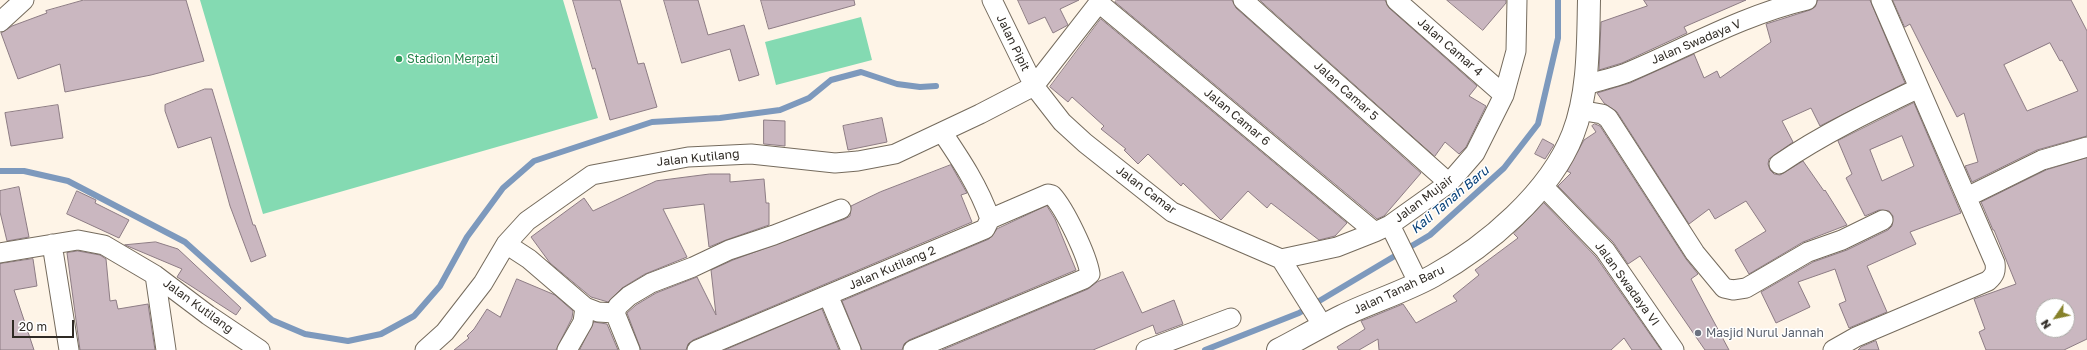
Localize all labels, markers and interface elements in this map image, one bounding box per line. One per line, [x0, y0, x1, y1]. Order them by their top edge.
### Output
street label: Jalan Pipit [993, 12, 1033, 74]
street label: Jalan Camar 4 [1414, 15, 1486, 79]
street label: Jalan Swadaya V [1649, 17, 1743, 67]
place label: Stadion Merpati [407, 52, 498, 66]
marker: Stadion Merpati [394, 54, 404, 64]
street label: Jalan Camar 5 [1311, 58, 1381, 124]
street label: Jalan Camar 6 [1201, 85, 1273, 149]
street label: Jalan Kutilang [656, 146, 740, 170]
street label: Jalan Camar [1113, 163, 1179, 217]
water label: Kali Tanah Baru [1408, 163, 1492, 237]
street label: Jalan Mujair [1392, 172, 1456, 226]
street label: Jalan Swadaya VI [1592, 239, 1662, 329]
street label: Jalan Kutilang 2 [846, 243, 938, 293]
street label: Jalan Tanah Baru [1351, 263, 1447, 317]
street label: Jalan Kutilang [160, 276, 236, 336]
north arrow [2035, 298, 2075, 338]
scale bar [14, 312, 76, 338]
text: N [2038, 317, 2053, 332]
text: 20 m [19, 319, 47, 334]
place label: Masjid Nurul Jannah [1706, 326, 1824, 340]
marker: Masjid Nurul Jannah [1693, 328, 1703, 338]

